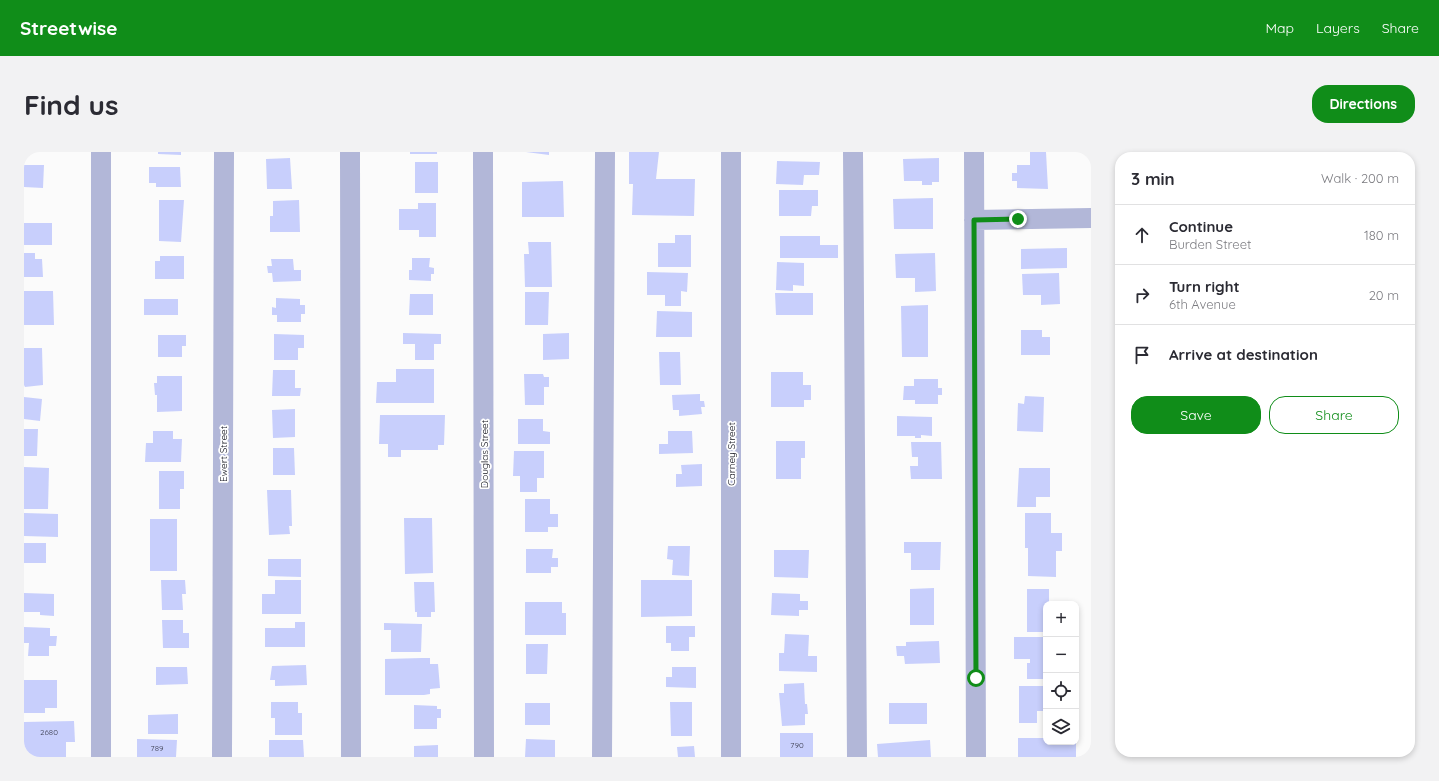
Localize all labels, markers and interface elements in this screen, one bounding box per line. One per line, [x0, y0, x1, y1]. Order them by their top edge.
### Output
text: Streetwise [20, 16, 117, 40]
text: Map [1265, 19, 1294, 37]
text: Layers [1316, 19, 1360, 37]
text: Share [1382, 19, 1419, 37]
button: Directions [1312, 85, 1415, 123]
text: Find us [24, 87, 118, 122]
text: 3 min [1131, 168, 1175, 189]
text: Walk · 200 m [1321, 170, 1399, 186]
route end [1009, 210, 1027, 228]
text: Continue [1169, 217, 1233, 236]
icon: ahead [1131, 224, 1153, 246]
text: 180 m [1364, 227, 1399, 243]
text: Burden Street [1169, 236, 1251, 252]
text: Turn right [1169, 277, 1240, 296]
icon: right [1131, 284, 1153, 306]
text: 20 m [1369, 287, 1399, 303]
text: 6th Avenue [1169, 296, 1236, 312]
icon: arrive [1131, 344, 1153, 366]
text: Arrive at destination [1169, 345, 1318, 364]
button: Save [1131, 396, 1261, 434]
button: Share [1269, 396, 1399, 434]
street label: Douglas Street [478, 419, 491, 488]
street label: Carney Street [725, 422, 738, 486]
street label: Ewert Street [217, 425, 230, 482]
map controls [1043, 601, 1079, 745]
button: + [1043, 601, 1079, 637]
button: − [1043, 637, 1079, 673]
route start [967, 669, 985, 687]
button: locate [1043, 673, 1079, 709]
button: layers [1043, 709, 1079, 745]
house number: 2680 [40, 727, 58, 737]
house number: 790 [790, 740, 804, 750]
house number: 789 [151, 743, 164, 753]

